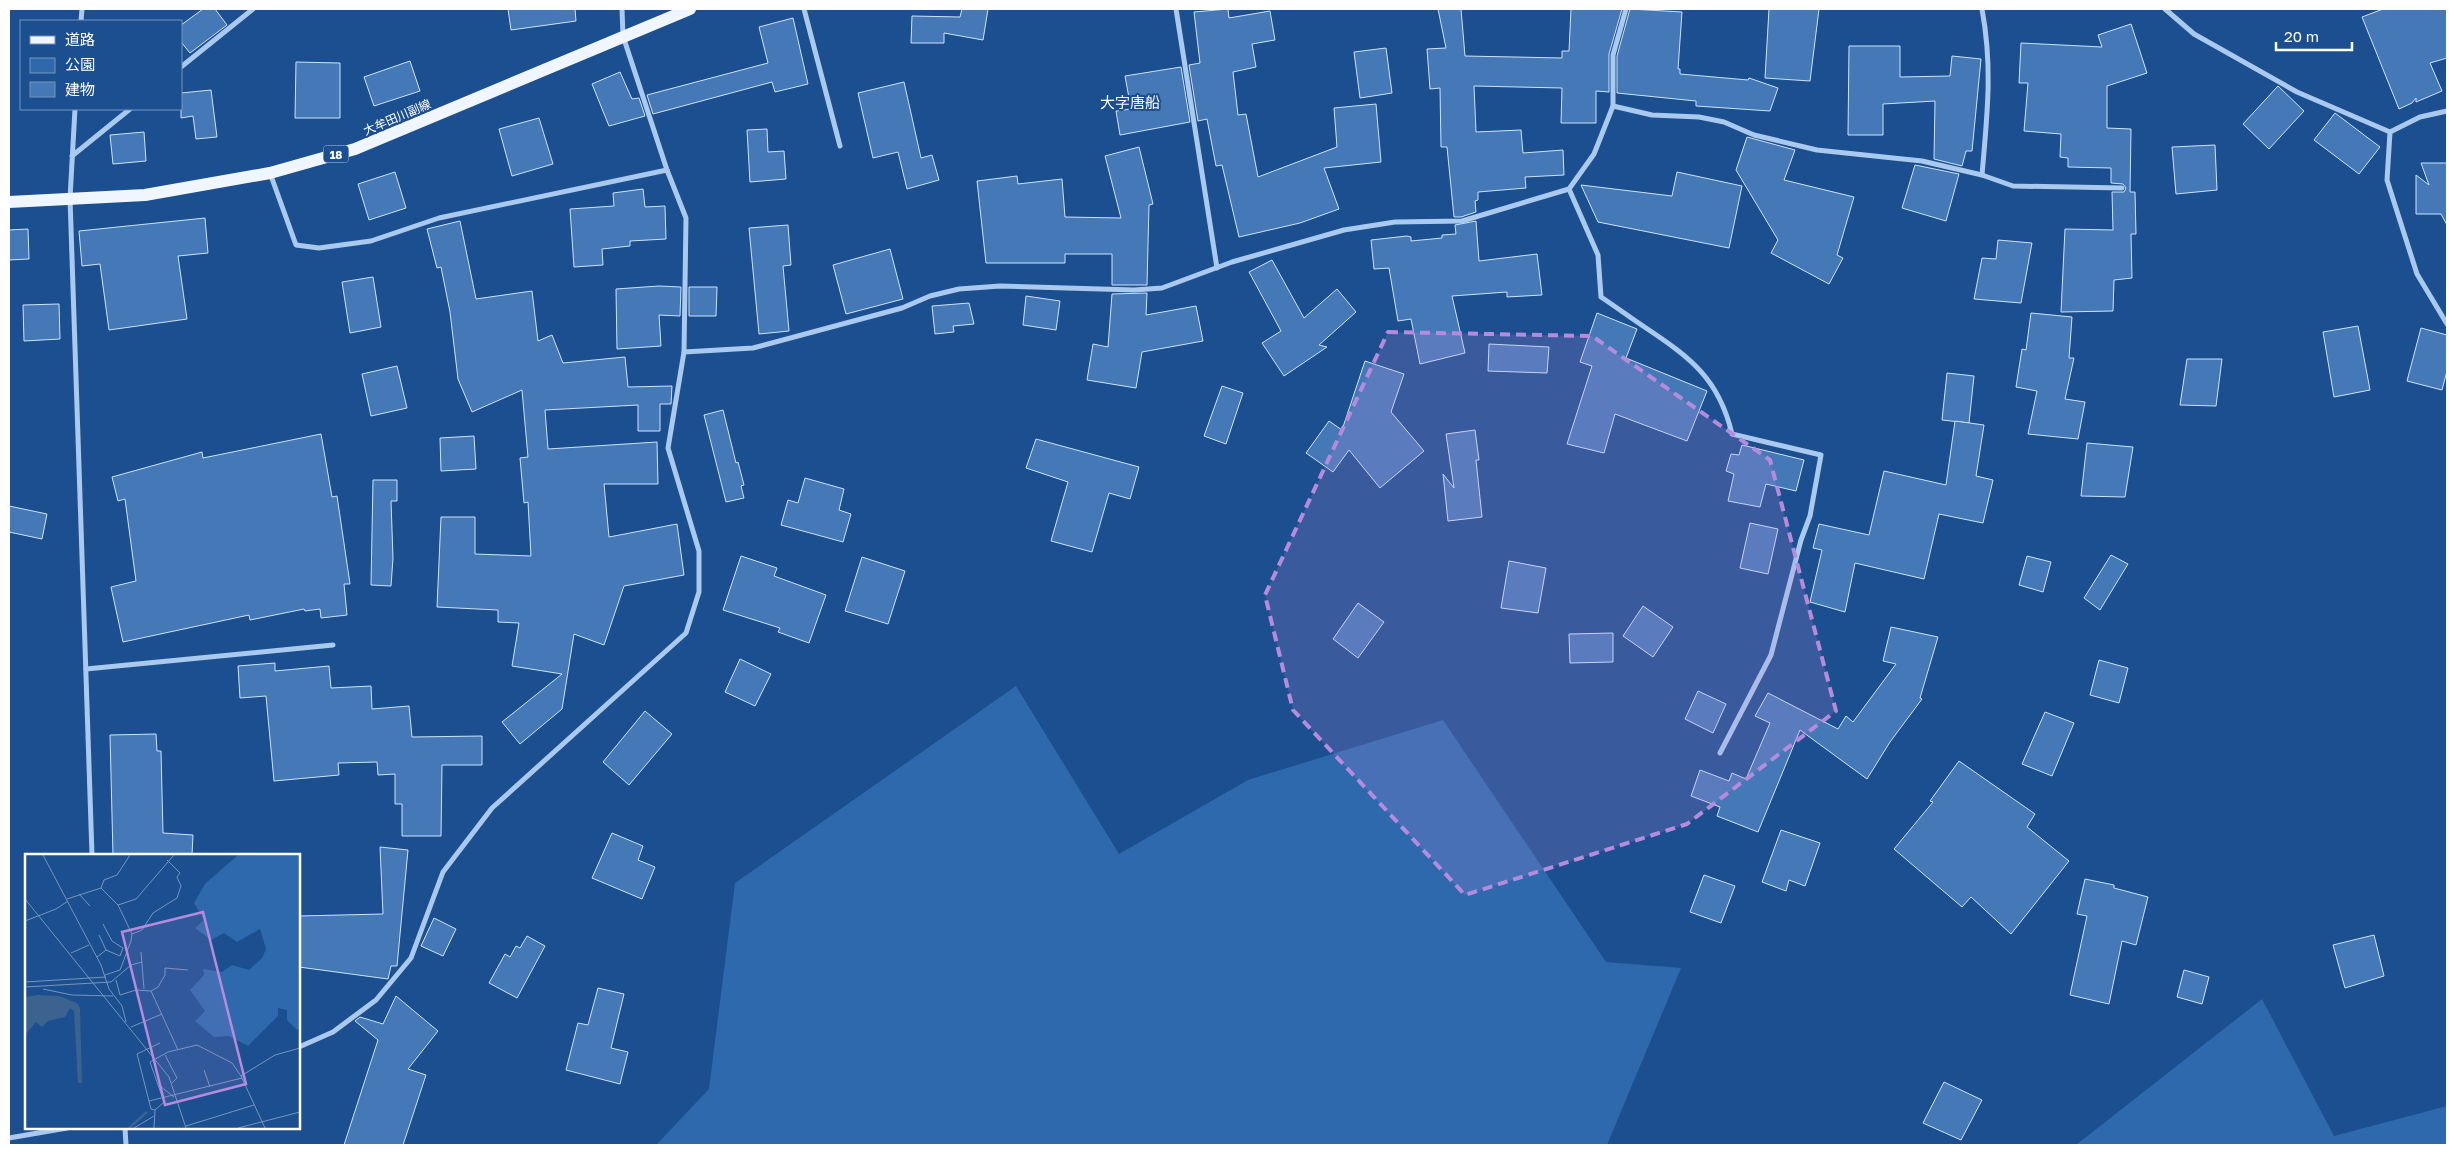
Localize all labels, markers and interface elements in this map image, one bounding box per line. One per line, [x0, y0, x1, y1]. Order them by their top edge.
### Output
legend [20, 20, 182, 110]
scale bar [2276, 20, 2352, 52]
text: 20 m [2284, 27, 2319, 45]
text: 道路 [65, 30, 95, 48]
text: 公園 [65, 55, 95, 73]
text: 建物 [65, 80, 95, 98]
district label: 大字唐船 [1100, 93, 1160, 111]
street label: 大牟田川副線 [361, 96, 433, 138]
road number: 18 [324, 146, 348, 162]
inset map [25, 854, 300, 1129]

